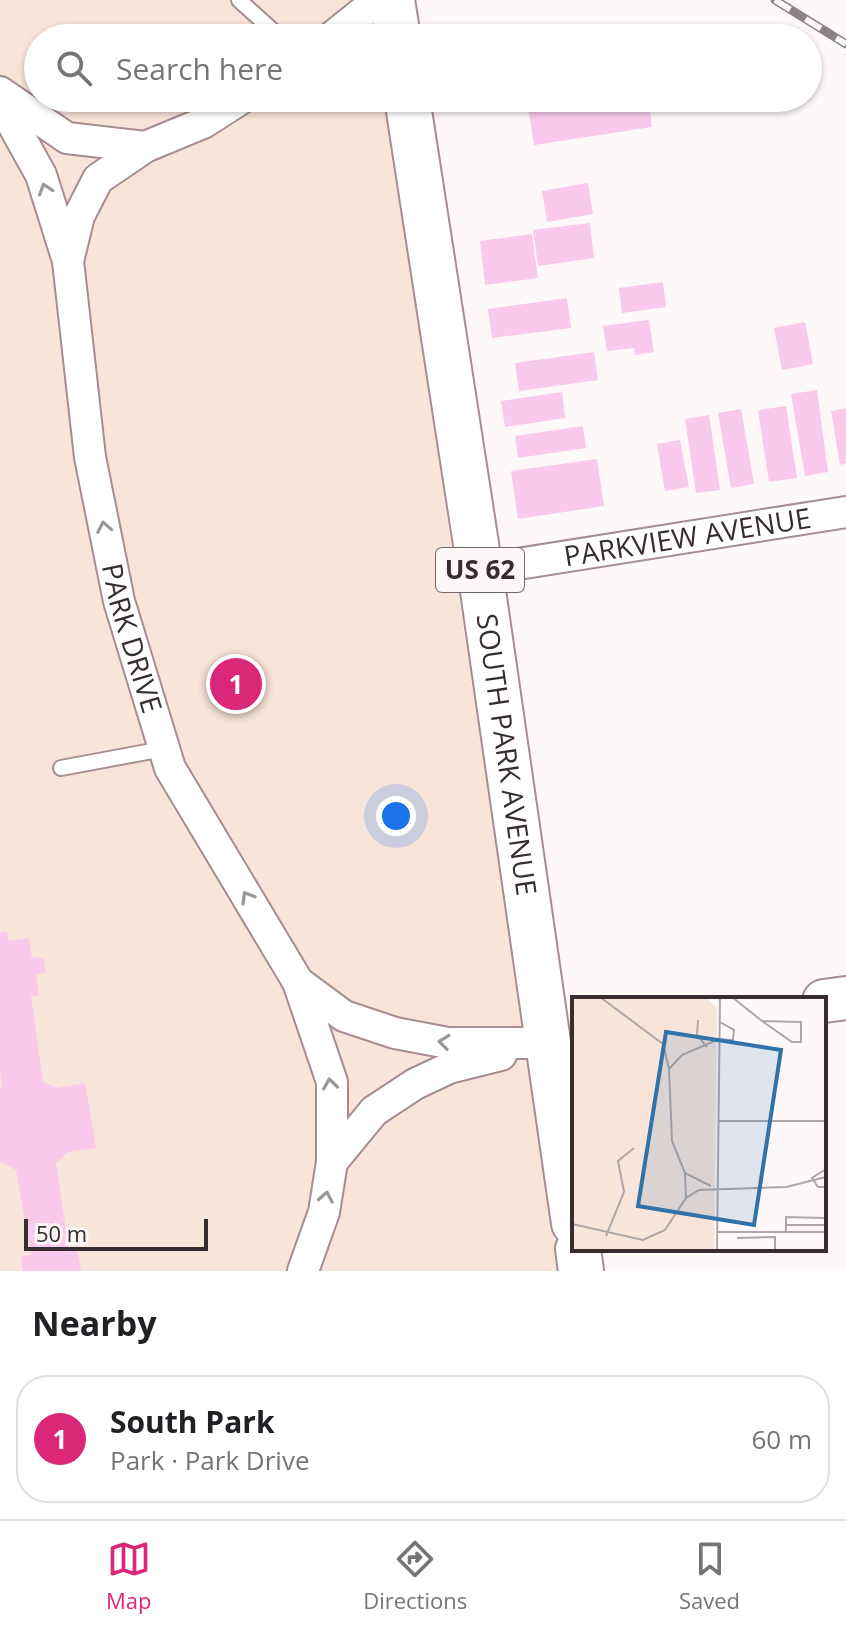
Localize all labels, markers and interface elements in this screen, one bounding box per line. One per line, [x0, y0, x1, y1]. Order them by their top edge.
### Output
search box [24, 24, 822, 112]
icon: search [52, 46, 96, 90]
text: Search here [116, 48, 283, 89]
one-way arrow [38, 183, 54, 197]
street label: PARKVIEW AVENUE [561, 498, 813, 574]
one-way arrow [96, 521, 113, 534]
road number: US 62 [436, 548, 524, 592]
street label: PARK DRIVE [94, 560, 172, 717]
street label: SOUTH PARK AVENUE [468, 611, 547, 898]
pin: 1 [210, 654, 262, 714]
your location [376, 796, 416, 836]
one-way arrow [241, 891, 257, 906]
inset map [572, 997, 826, 1251]
one-way arrow [437, 1033, 450, 1050]
one-way arrow [322, 1077, 339, 1091]
one-way arrow [317, 1190, 334, 1204]
scale bar [24, 1215, 208, 1251]
text: 50 m [36, 1218, 87, 1248]
text: Nearby [32, 1300, 157, 1346]
text: South Park [110, 1401, 275, 1442]
text: 1 [53, 1421, 67, 1457]
text: 60 m [751, 1421, 812, 1457]
text: Park · Park Drive [110, 1442, 309, 1478]
tab: Map [106, 1537, 151, 1615]
tab: Directions [363, 1537, 467, 1615]
tab: Saved [679, 1537, 740, 1615]

